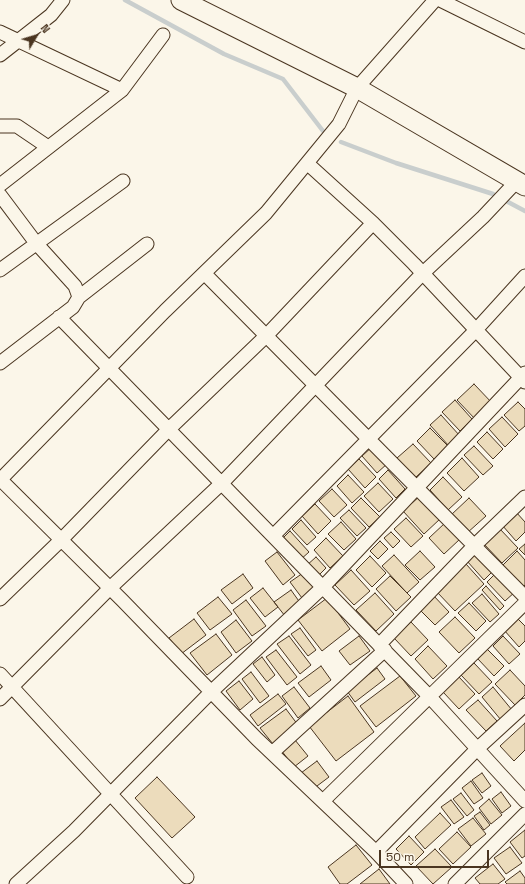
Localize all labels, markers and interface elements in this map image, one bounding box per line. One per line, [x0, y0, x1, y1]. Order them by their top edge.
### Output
north arrow [16, 16, 56, 56]
text: N [38, 21, 53, 36]
scale bar [381, 842, 491, 868]
text: 50 m [386, 849, 414, 865]

